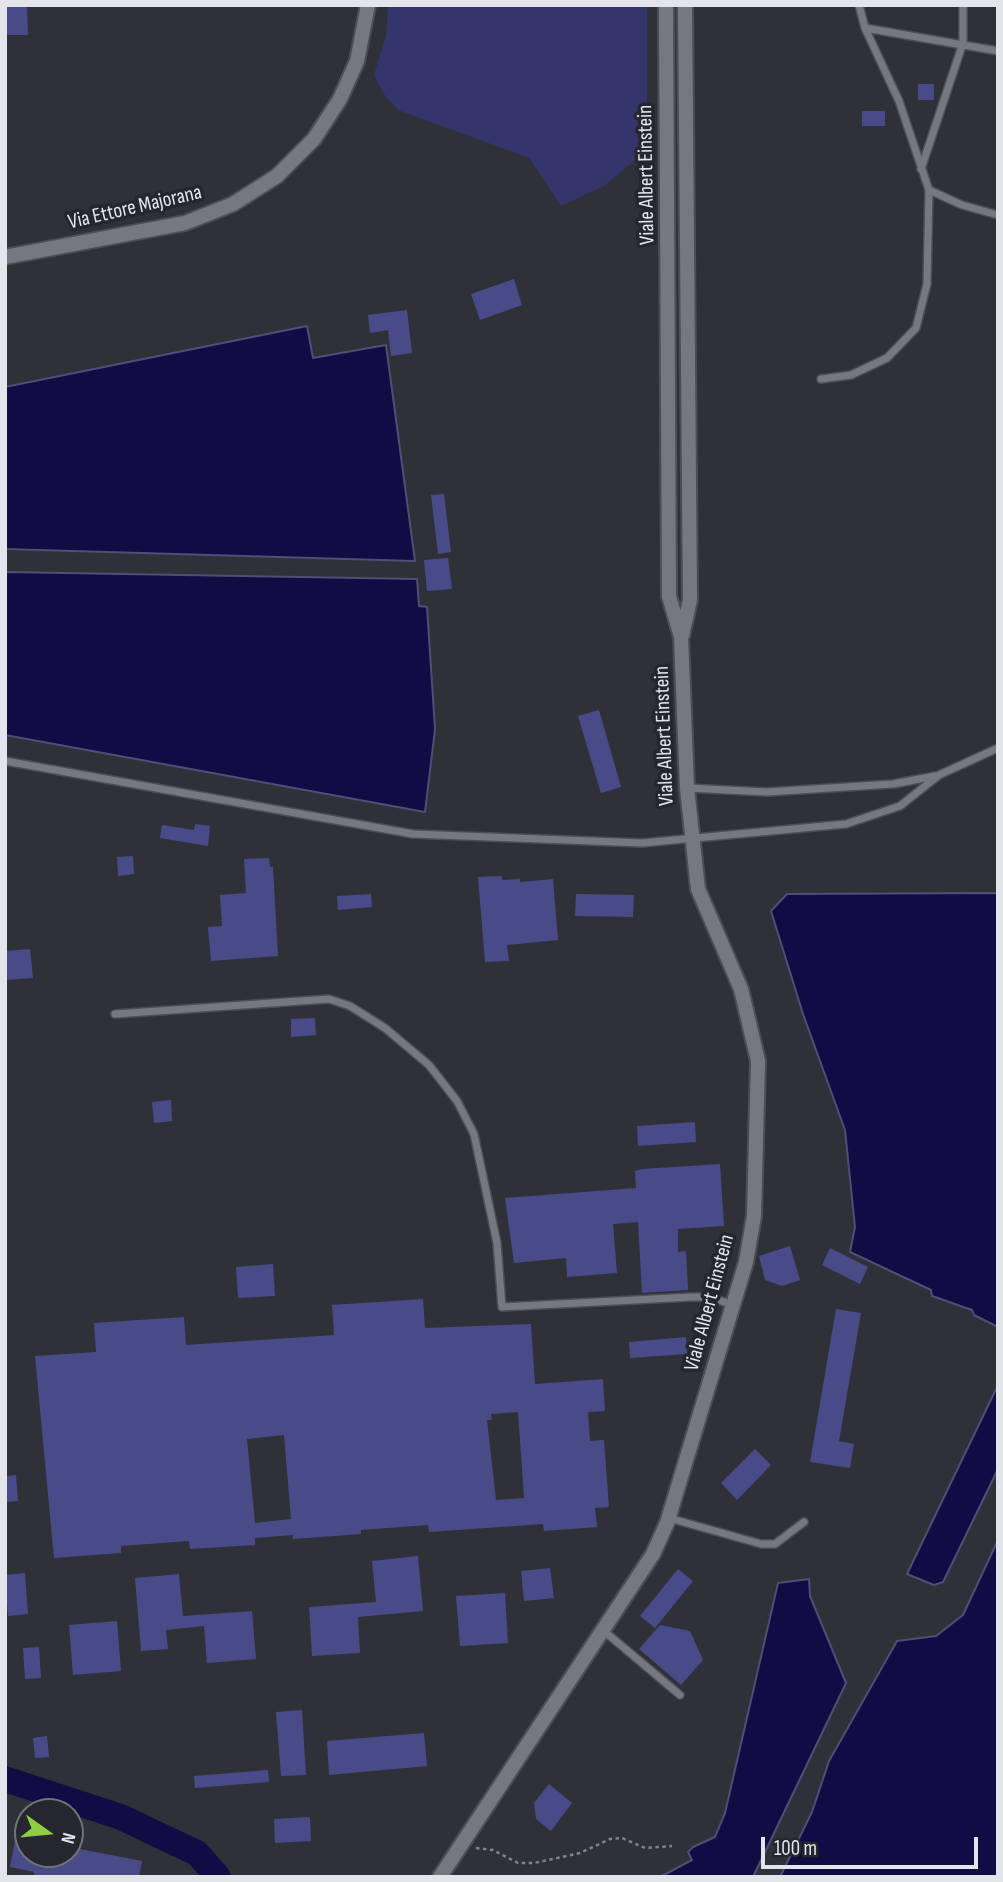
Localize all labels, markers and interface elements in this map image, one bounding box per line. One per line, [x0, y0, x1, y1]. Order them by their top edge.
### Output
street label: Viale Albert Einstein [633, 105, 661, 245]
street label: Via Ettore Majorana [66, 180, 204, 236]
street label: Viale Albert Einstein [650, 666, 680, 806]
street label: Viale Albert Einstein [680, 1232, 740, 1374]
north arrow [14, 1798, 84, 1868]
scale bar [765, 1822, 982, 1866]
text: N [55, 1830, 80, 1846]
text: 100 m [774, 1836, 817, 1861]

